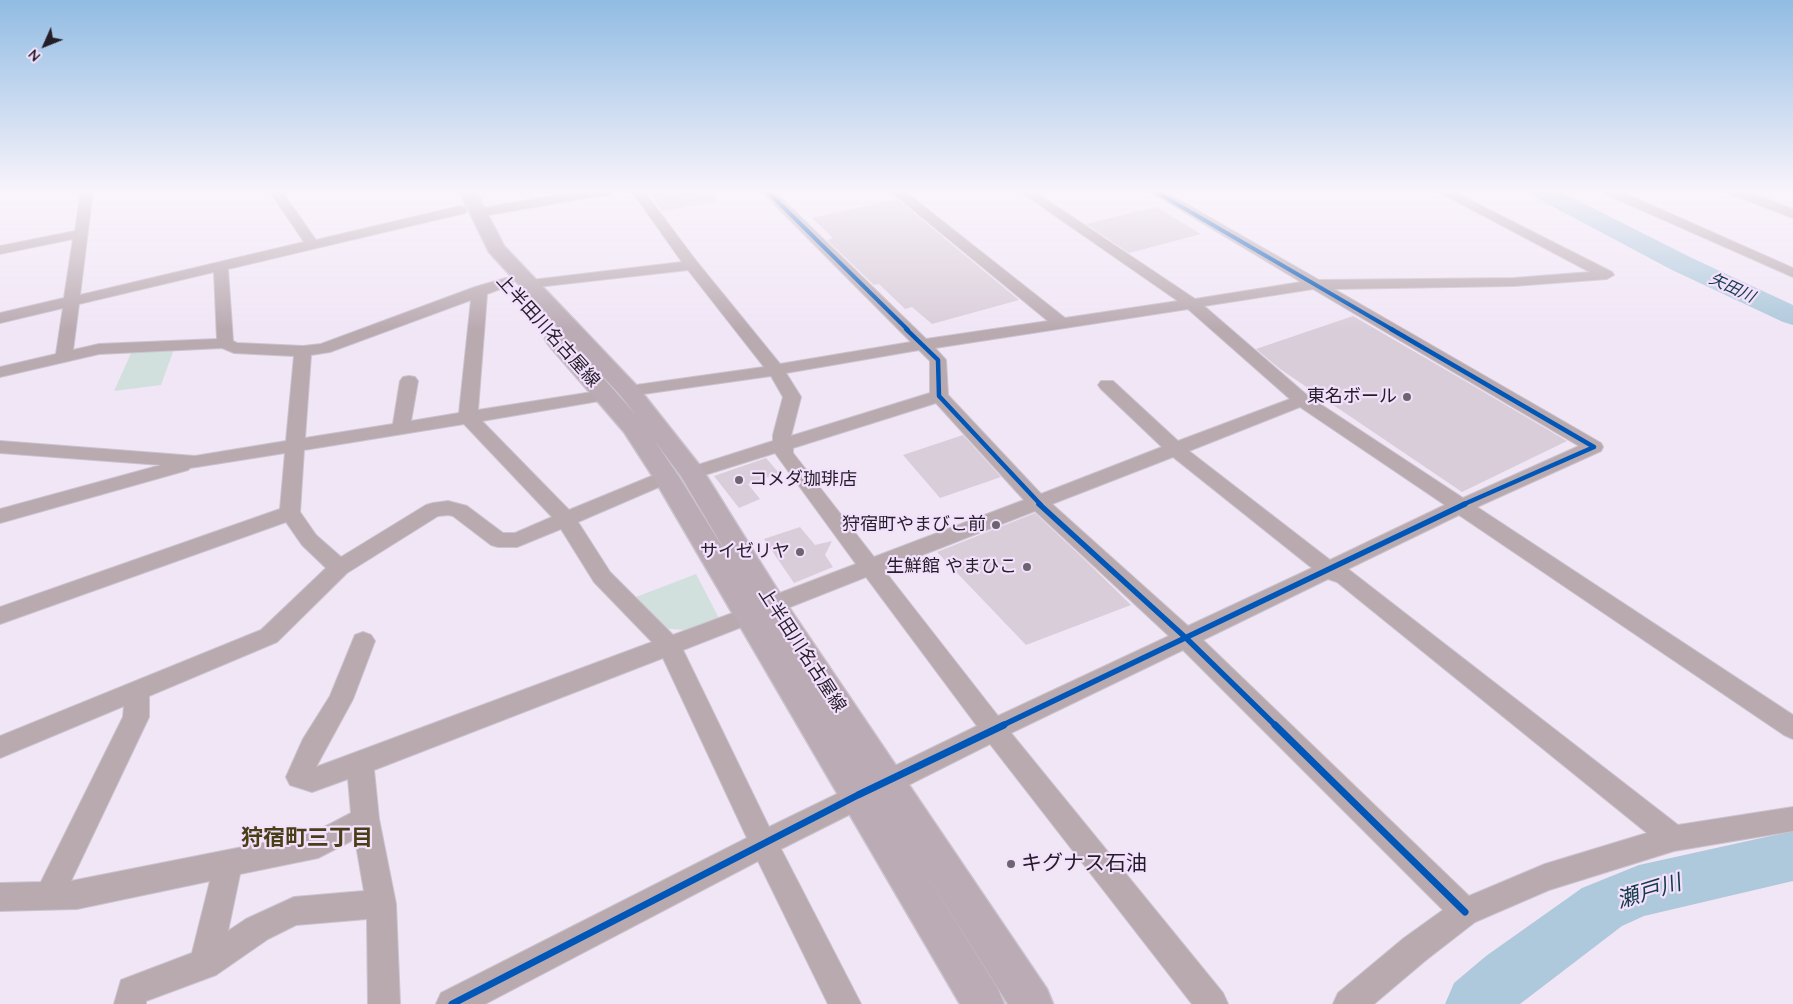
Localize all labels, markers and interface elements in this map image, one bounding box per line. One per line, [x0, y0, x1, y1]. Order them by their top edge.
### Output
north arrow [20, 20, 70, 70]
text: N [24, 45, 44, 65]
water label: 矢田川 [1706, 269, 1758, 307]
street label: 上半田川名古屋線 [492, 270, 604, 392]
place label: 東名ボール [1307, 386, 1397, 408]
marker: 東名ボール [1401, 391, 1413, 403]
place label: コメダ珈琲店 [749, 469, 857, 491]
marker: コメダ珈琲店 [733, 474, 745, 486]
place label: 狩宿町やまびこ前 [842, 514, 986, 536]
marker: 狩宿町やまびこ前 [990, 519, 1002, 531]
place label: サイゼリヤ [700, 541, 790, 563]
marker: サイゼリヤ [794, 546, 806, 558]
place label: 生鮮館 やまひこ [886, 556, 1017, 578]
marker: 生鮮館 やまひこ [1021, 561, 1033, 573]
street label: 上半田川名古屋線 [754, 584, 850, 716]
district label: 狩宿町三丁目 [241, 825, 373, 851]
place label: キグナス石油 [1021, 851, 1147, 877]
marker: キグナス石油 [1005, 858, 1017, 870]
water label: 瀬戸川 [1614, 870, 1684, 914]

